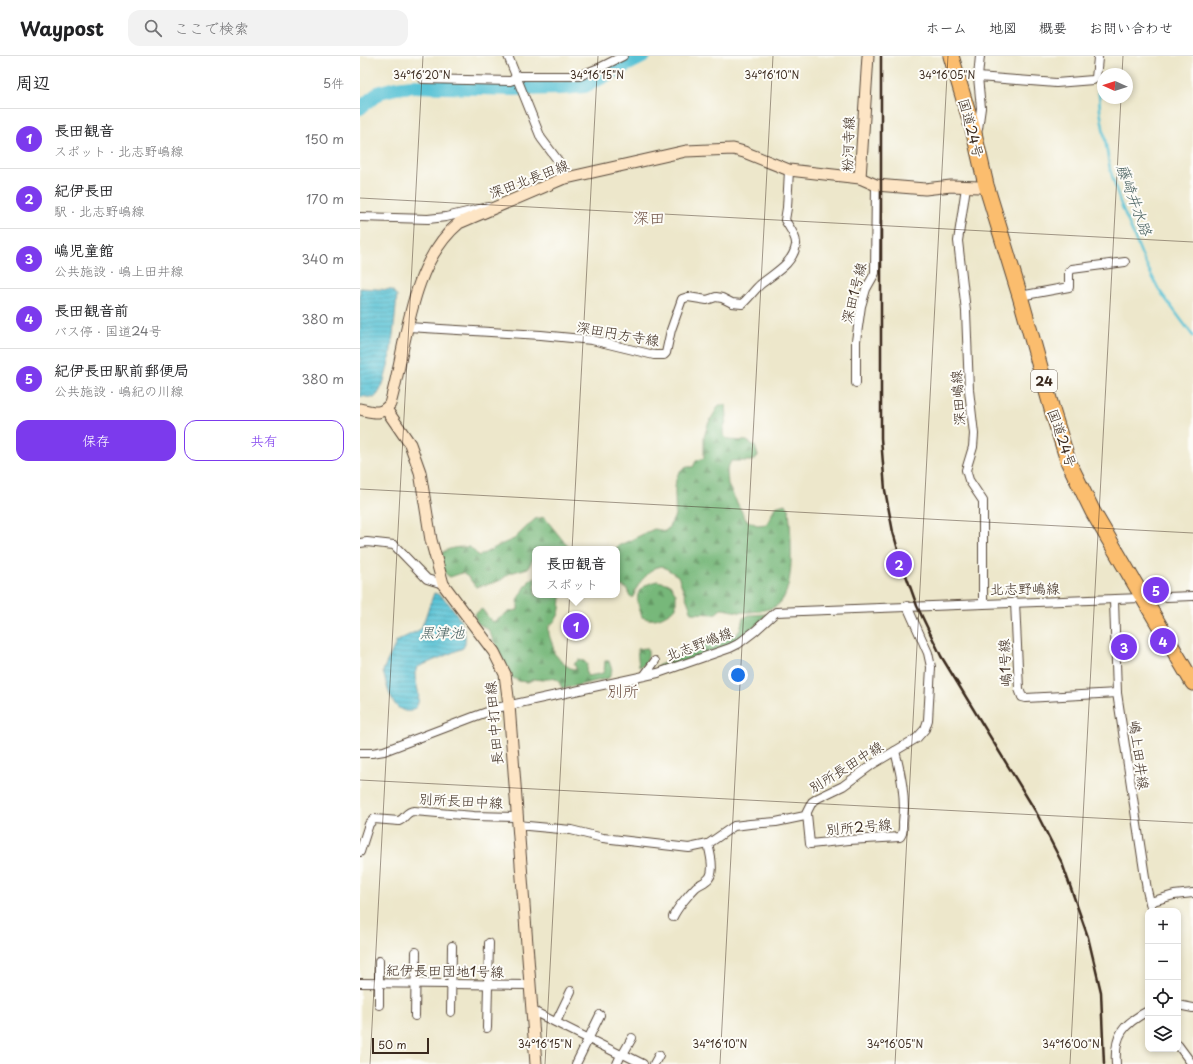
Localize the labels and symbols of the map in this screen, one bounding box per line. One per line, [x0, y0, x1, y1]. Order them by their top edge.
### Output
text: 34°16'20"N [393, 67, 451, 82]
text: 34°16'15"N [570, 67, 624, 82]
text: 34°16'10"N [745, 67, 800, 82]
text: 34°16'05"N [919, 67, 975, 82]
north arrow [1097, 68, 1133, 104]
street label: 国道24号 [953, 96, 989, 160]
street label: 粉河寺線 [836, 116, 859, 172]
street label: 深田北長田線 [486, 154, 572, 203]
water label: 藤崎井水路 [1112, 160, 1159, 240]
district label: 深田 [633, 205, 665, 229]
street label: 深田1号線 [836, 260, 871, 326]
street label: 深田円方寺線 [575, 316, 661, 351]
street label: 深田嶋線 [945, 369, 970, 427]
road number: 24 [1031, 370, 1057, 392]
street label: 国道24号 [1043, 406, 1082, 470]
pin: 2 [886, 549, 912, 579]
pin: 5 [1143, 575, 1169, 605]
street label: 北志野嶋線 [990, 577, 1060, 600]
pin: 1 [563, 611, 589, 641]
water label: 黒津池 [419, 620, 465, 643]
street label: 北志野嶋線 [662, 621, 735, 666]
pin: 4 [1150, 626, 1176, 656]
pin: 3 [1111, 632, 1137, 662]
street label: 嶋1号線 [993, 638, 1016, 688]
your location [728, 665, 748, 685]
district label: 別所 [607, 678, 639, 702]
street label: 長田中打田線 [479, 680, 508, 766]
street label: 嶋上田井線 [1124, 719, 1155, 791]
street label: 別所長田中線 [805, 735, 887, 798]
street label: 別所長田中線 [419, 788, 504, 813]
street label: 別所2号線 [825, 813, 893, 840]
street label: 紀伊長田団地1号線 [386, 959, 504, 982]
scale bar [372, 1036, 429, 1055]
text: 34°16'15"N [518, 1036, 572, 1051]
text: 34°16'10"N [693, 1036, 748, 1051]
text: 34°16'05"N [867, 1036, 923, 1051]
text: 34°16'00"N [1042, 1036, 1100, 1051]

